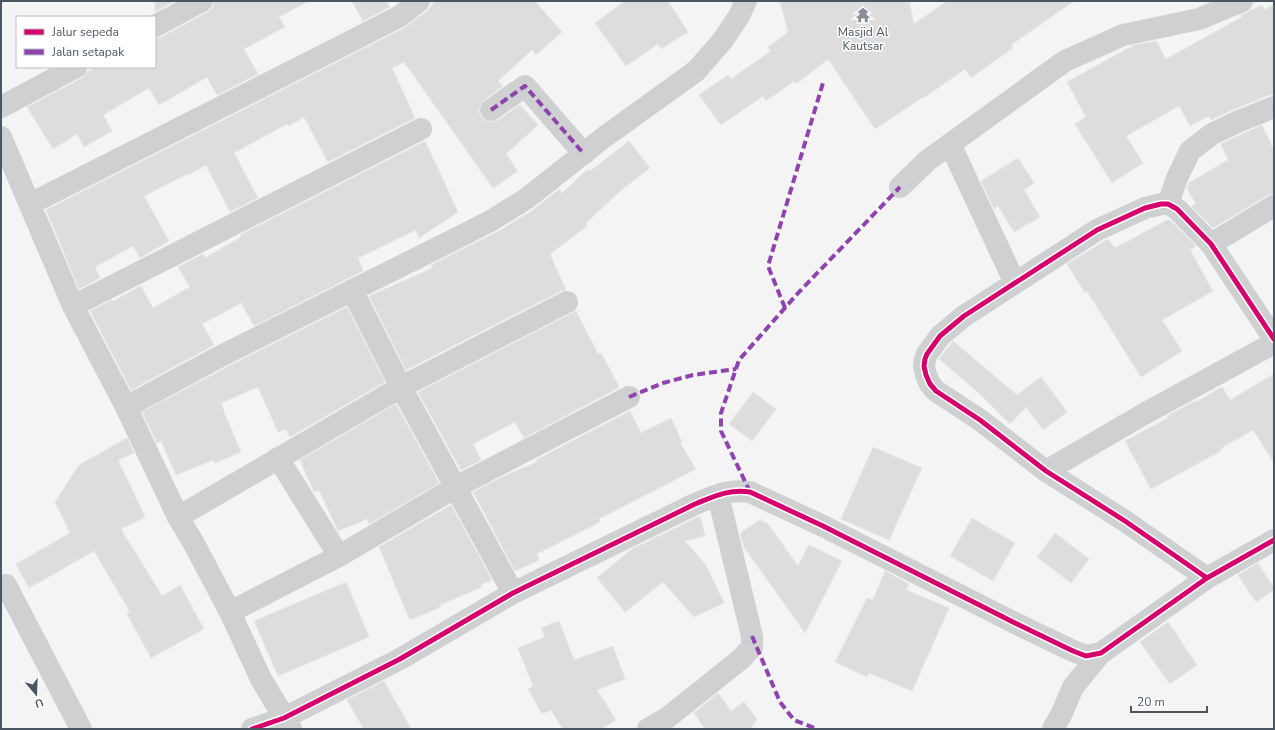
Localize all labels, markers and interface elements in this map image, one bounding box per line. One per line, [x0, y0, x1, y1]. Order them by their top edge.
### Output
temple icon: Masjid Al Kautsar [854, 6, 872, 24]
legend [16, 16, 156, 68]
text: Jalur sepeda [51, 24, 119, 40]
place label: Masjid Al Kautsar [838, 24, 889, 54]
text: Jalan setapak [51, 44, 125, 60]
north arrow [16, 674, 56, 714]
scale bar [1131, 688, 1207, 714]
text: 20 m [1137, 694, 1165, 710]
text: U [33, 695, 45, 711]

